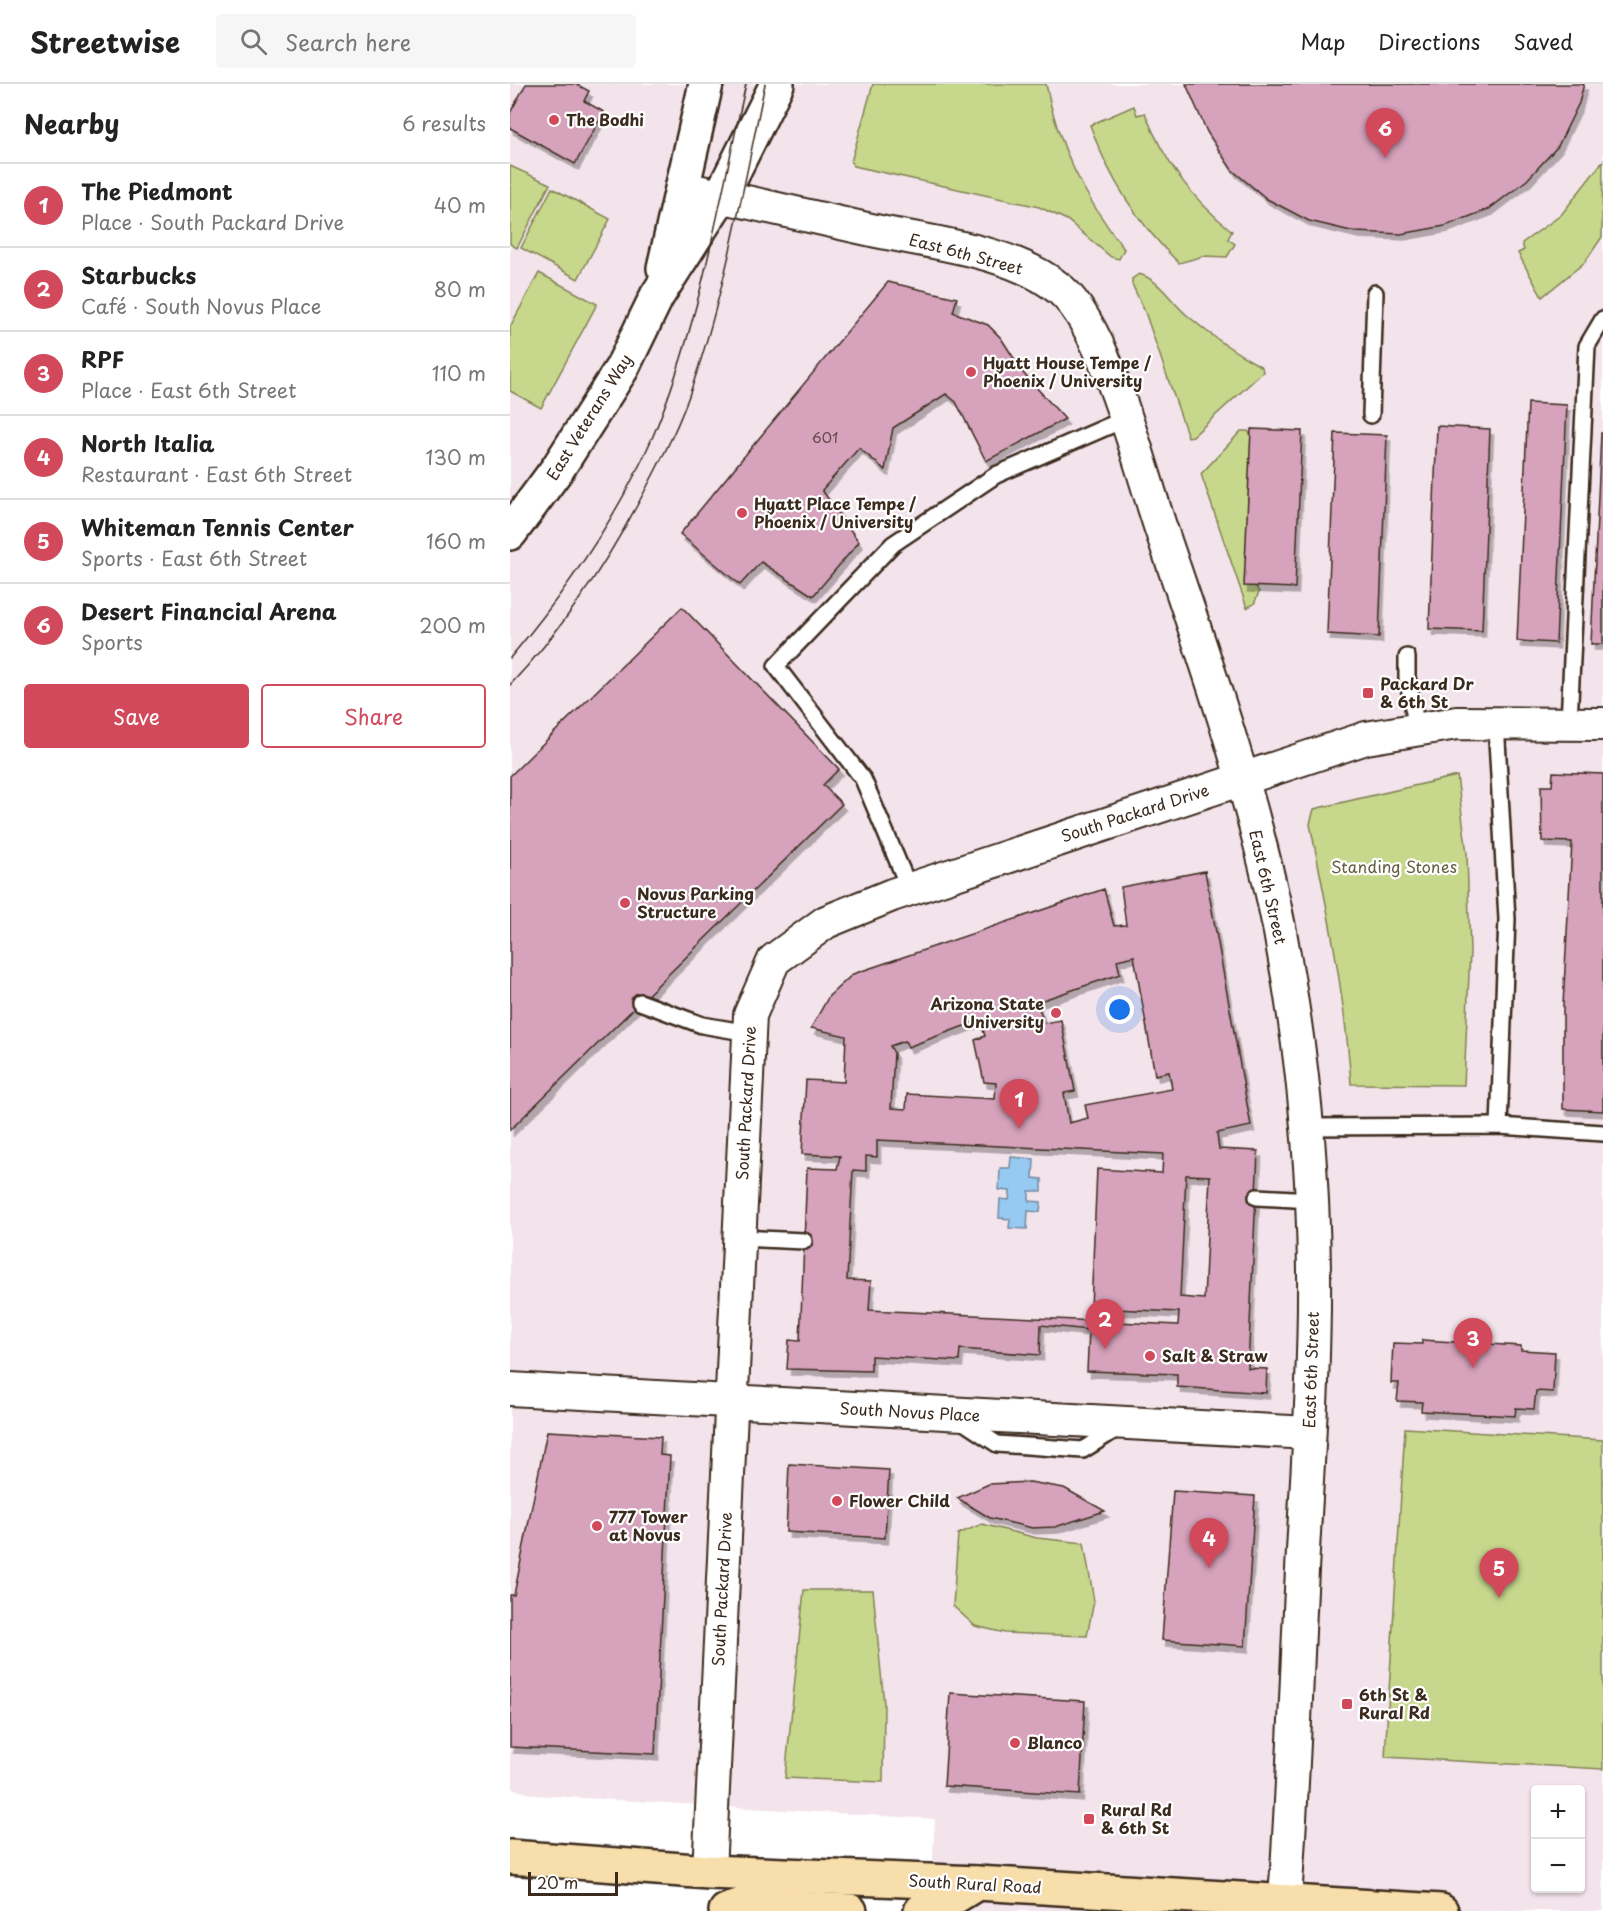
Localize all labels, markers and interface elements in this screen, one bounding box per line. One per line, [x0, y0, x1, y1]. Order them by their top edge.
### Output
search box [216, 14, 636, 68]
text: Streetwise [30, 20, 180, 63]
icon: search [237, 25, 270, 58]
text: Search here [285, 25, 411, 58]
text: Map [1300, 25, 1345, 57]
text: Directions [1378, 25, 1480, 57]
text: Saved [1513, 25, 1573, 57]
text: Nearby [24, 104, 119, 143]
place label: The Bodhi [566, 107, 644, 131]
text: 6 results [402, 108, 486, 138]
pin: 6 [1366, 109, 1404, 158]
marker: The Bodhi [547, 113, 561, 127]
text: The Piedmont [81, 174, 233, 207]
text: 1 [39, 190, 48, 220]
text: 40 m [434, 190, 486, 220]
text: Place · South Packard Drive [81, 207, 344, 237]
street label: East 6th Street [907, 226, 1026, 280]
text: Starbucks [81, 258, 196, 291]
text: 2 [36, 274, 51, 304]
text: 80 m [434, 274, 486, 304]
text: Café · South Novus Place [81, 291, 321, 321]
text: RPF [81, 342, 124, 375]
street label: East Veterans Way [540, 349, 637, 484]
place label: Hyatt House Tempe / Phoenix / University [983, 350, 1151, 392]
text: 3 [37, 358, 50, 388]
text: 110 m [432, 358, 486, 388]
marker: Hyatt House Tempe / Phoenix / University [964, 365, 978, 379]
text: Place · East 6th Street [81, 375, 296, 405]
text: North Italia [81, 426, 215, 459]
house number: 601 [812, 427, 838, 448]
text: 4 [37, 442, 50, 472]
text: 130 m [426, 442, 486, 472]
text: Restaurant · East 6th Street [81, 459, 352, 489]
place label: Hyatt Place Tempe / Phoenix / University [754, 491, 916, 533]
marker: Hyatt Place Tempe / Phoenix / University [735, 506, 749, 520]
text: Whiteman Tennis Center [81, 510, 354, 543]
text: 5 [37, 526, 50, 556]
text: 160 m [426, 526, 486, 556]
text: Sports · East 6th Street [81, 543, 307, 573]
text: Desert Financial Arena [81, 594, 337, 627]
text: 6 [36, 610, 51, 640]
text: 200 m [419, 610, 486, 640]
text: Sports [81, 627, 143, 657]
place label: Packard Dr & 6th St [1380, 671, 1475, 713]
button: Save [24, 684, 249, 748]
button: Share [261, 684, 486, 748]
marker: Packard Dr & 6th St [1361, 686, 1375, 700]
street label: South Packard Drive [1058, 777, 1212, 847]
street label: East 6th Street [1244, 827, 1294, 947]
park label: Standing Stones [1331, 854, 1457, 878]
place label: Novus Parking Structure [637, 881, 754, 923]
marker: Novus Parking Structure [618, 896, 632, 910]
place label: Arizona State University [930, 991, 1044, 1033]
your location [1105, 995, 1134, 1024]
marker: Arizona State University [1049, 1006, 1063, 1020]
street label: South Packard Drive [729, 1025, 761, 1181]
pin: 1 [1000, 1080, 1038, 1129]
pin: 2 [1086, 1300, 1124, 1349]
street label: East 6th Street [1296, 1311, 1324, 1429]
pin: 3 [1454, 1318, 1492, 1368]
place label: Salt & Straw [1162, 1343, 1268, 1367]
marker: Salt & Straw [1143, 1349, 1157, 1363]
street label: South Novus Place [839, 1395, 981, 1427]
place label: Flower Child [849, 1488, 950, 1512]
marker: Flower Child [830, 1494, 844, 1508]
place label: 777 Tower at Novus [609, 1504, 689, 1546]
street label: South Packard Drive [705, 1511, 737, 1667]
pin: 4 [1190, 1518, 1228, 1568]
marker: 777 Tower at Novus [590, 1519, 604, 1533]
pin: 5 [1480, 1548, 1518, 1598]
place label: 6th St & Rural Rd [1359, 1682, 1430, 1724]
marker: 6th St & Rural Rd [1340, 1697, 1354, 1711]
place label: Blanco [1027, 1730, 1082, 1754]
marker: Blanco [1008, 1736, 1022, 1750]
map controls [1531, 1785, 1585, 1893]
button: + [1531, 1785, 1585, 1839]
place label: Rural Rd & 6th St [1101, 1797, 1172, 1839]
marker: Rural Rd & 6th St [1082, 1812, 1096, 1826]
button: − [1531, 1839, 1585, 1893]
street label: South Rural Road [908, 1868, 1042, 1898]
scale bar [528, 1869, 618, 1896]
text: 20 m [537, 1870, 578, 1894]

